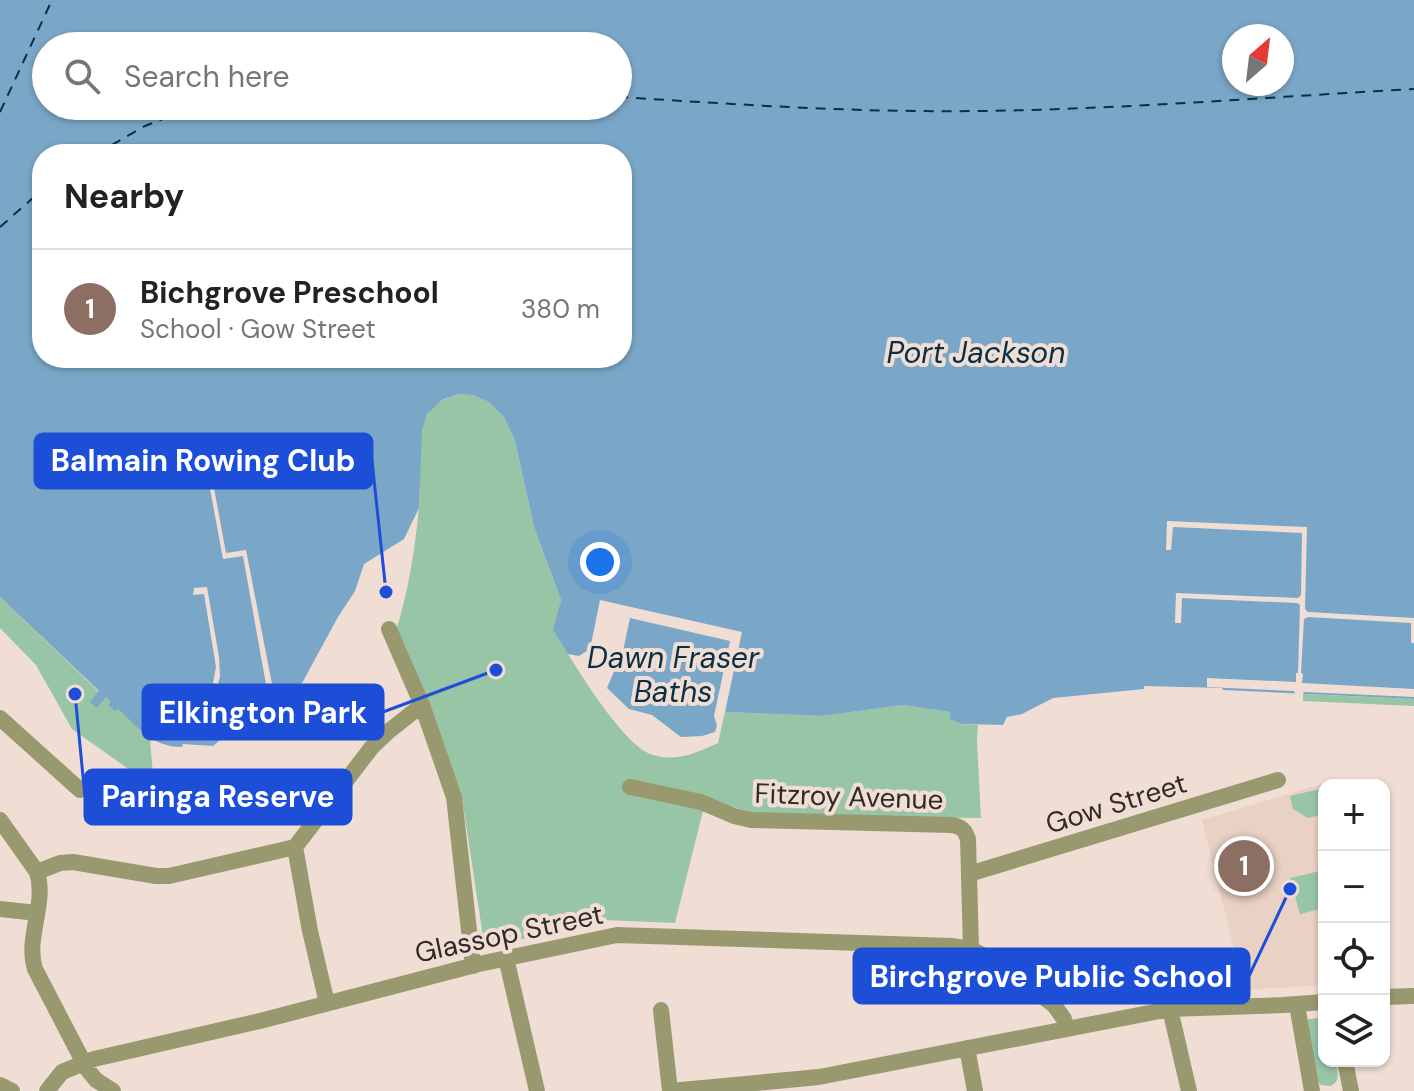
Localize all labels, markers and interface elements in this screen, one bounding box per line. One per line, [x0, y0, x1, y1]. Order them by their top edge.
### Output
north arrow [1222, 24, 1294, 96]
search box [32, 32, 632, 120]
icon: search [60, 54, 104, 98]
text: Search here [124, 57, 290, 96]
text: Nearby [64, 174, 184, 219]
text: Bichgrove Preschool [140, 273, 439, 312]
text: 1 [85, 292, 95, 326]
text: 380 m [521, 292, 600, 326]
text: School · Gow Street [140, 312, 376, 346]
water label: Port Jackson [887, 333, 1065, 372]
callout: Balmain Rowing Club [35, 434, 372, 488]
text: Balmain Rowing Club [51, 441, 355, 480]
your location [580, 542, 620, 582]
water label: Dawn Fraser Baths [587, 638, 760, 711]
callout: Elkington Park [143, 685, 383, 739]
text: Elkington Park [159, 693, 367, 732]
street label: Gow Street [1041, 765, 1191, 842]
callout: Paringa Reserve [85, 770, 351, 824]
street label: Fitzroy Avenue [754, 775, 944, 818]
text: Paringa Reserve [101, 777, 335, 816]
map controls [1318, 779, 1390, 1067]
button: + [1318, 779, 1390, 851]
pin: 1 [1218, 836, 1270, 896]
button: − [1318, 851, 1390, 923]
street label: Glassop Street [411, 895, 607, 972]
button: locate [1318, 923, 1390, 995]
callout: Birchgrove Public School [854, 949, 1249, 1003]
text: Birchgrove Public School [870, 957, 1232, 996]
button: layers [1318, 995, 1390, 1067]

